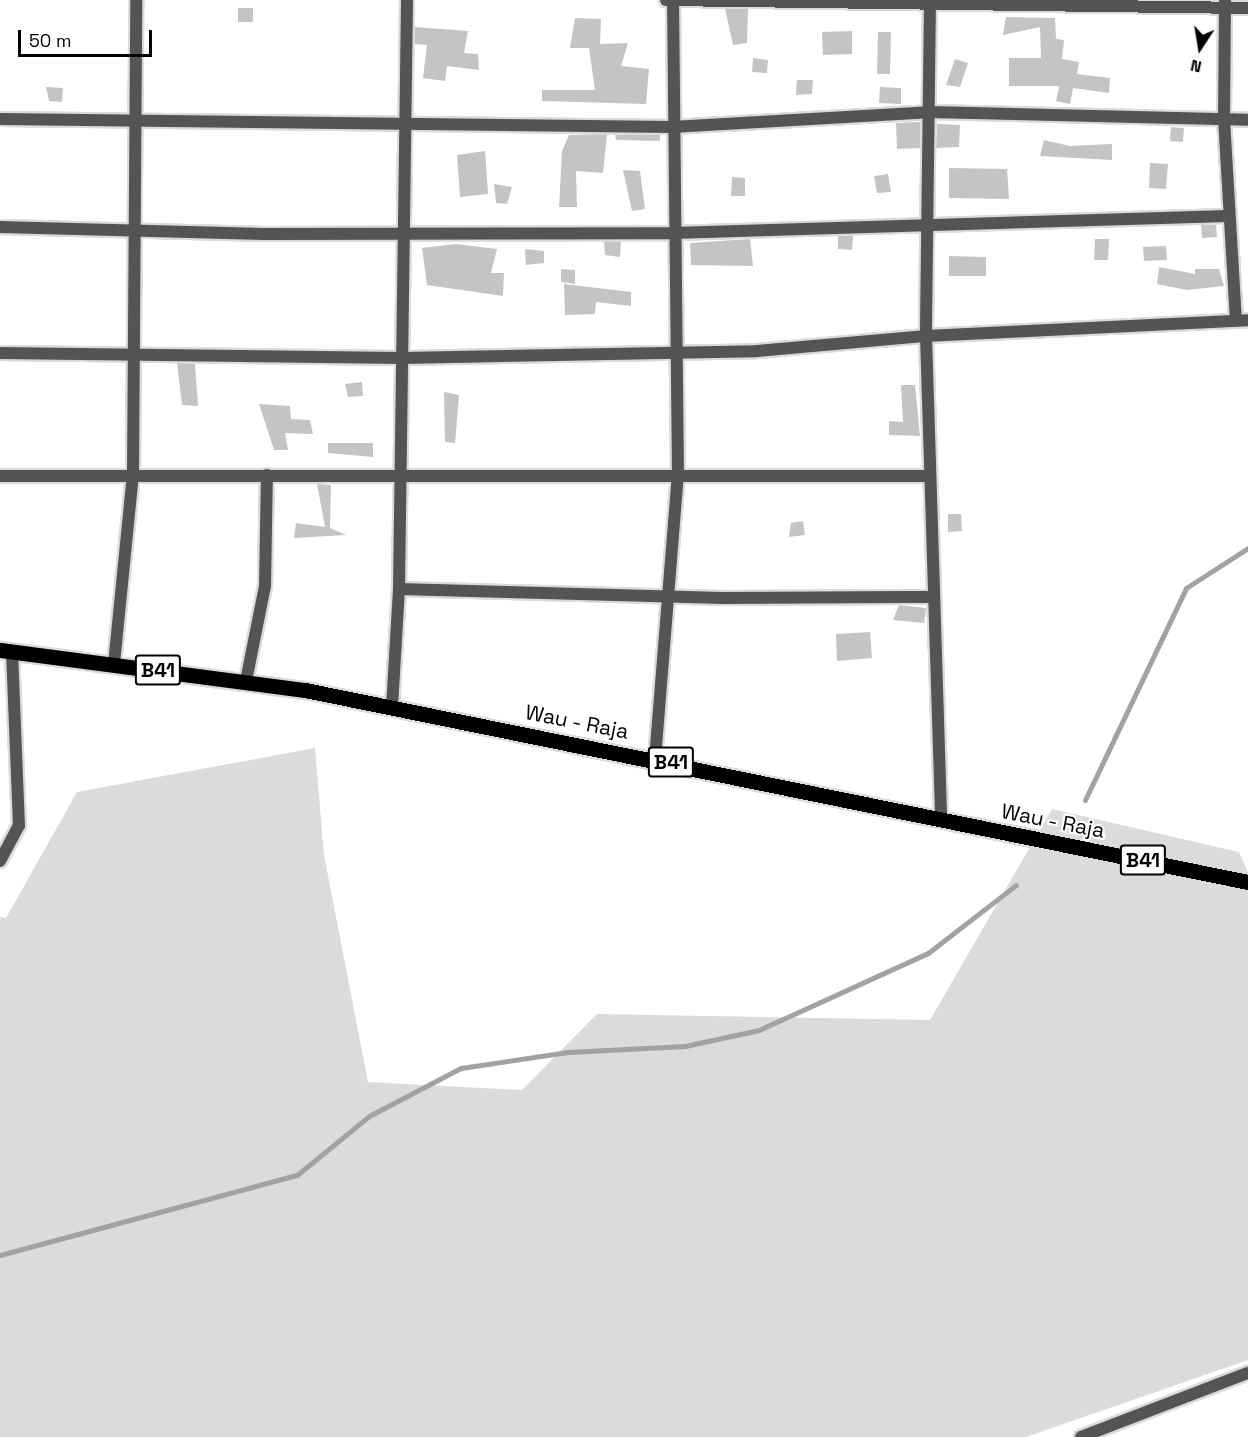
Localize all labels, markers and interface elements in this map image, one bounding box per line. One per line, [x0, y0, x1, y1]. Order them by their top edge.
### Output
scale bar [21, 18, 154, 56]
north arrow [1170, 18, 1230, 78]
text: 50 m [29, 29, 71, 52]
text: N [1189, 55, 1204, 77]
road number: B41 [134, 653, 182, 687]
street label: Wau - Raja [523, 700, 631, 744]
road number: B41 [647, 745, 695, 779]
street label: Wau - Raja [999, 799, 1107, 843]
road number: B41 [1119, 843, 1167, 877]

